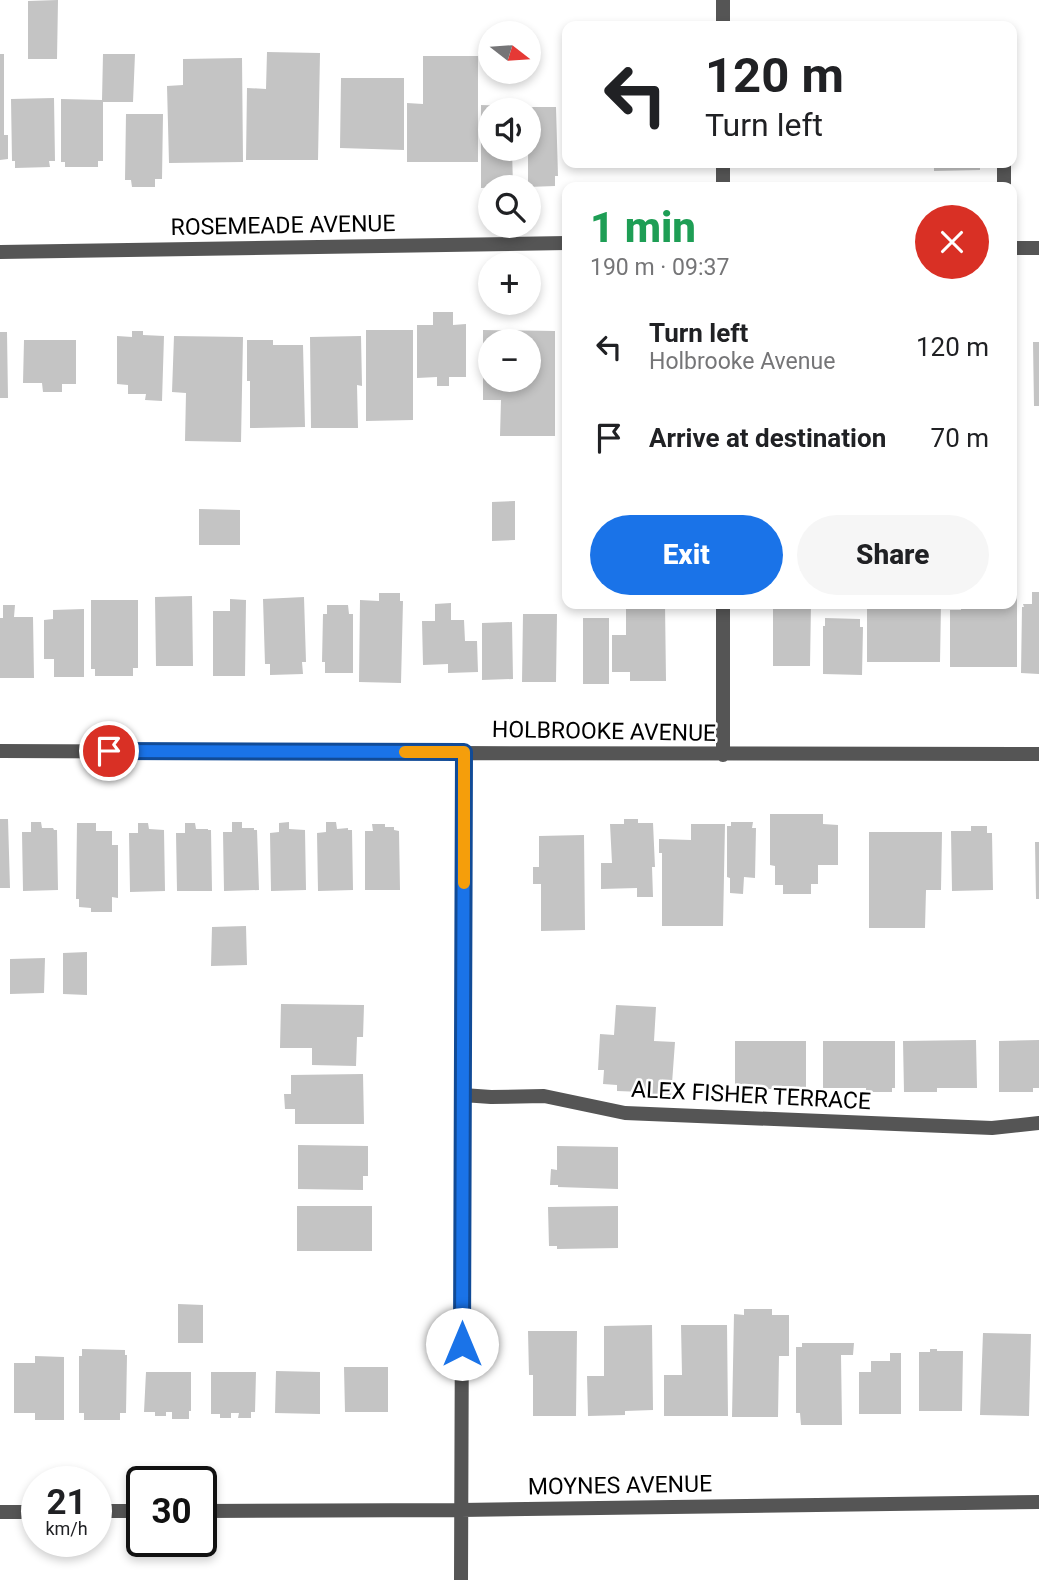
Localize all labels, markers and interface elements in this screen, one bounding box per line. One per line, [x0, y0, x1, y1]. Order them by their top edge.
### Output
north arrow [478, 21, 541, 84]
map controls [478, 21, 541, 392]
text: 120 m [705, 47, 844, 104]
icon: left [590, 49, 681, 140]
button: sound [478, 98, 541, 161]
text: Turn left [705, 106, 823, 144]
button: search [478, 175, 541, 238]
text: 1 min [590, 203, 696, 252]
button: close [915, 205, 989, 279]
street label: ROSEMEADE AVENUE [170, 210, 396, 241]
button: + [478, 252, 541, 315]
text: 190 m · 09:37 [590, 254, 729, 281]
text: Turn left [649, 318, 748, 348]
icon: left [590, 328, 628, 366]
button: − [478, 329, 541, 392]
text: 120 m [916, 332, 989, 362]
text: Holbrooke Avenue [649, 348, 835, 375]
icon: arrive [590, 419, 628, 457]
text: Arrive at destination [649, 423, 886, 453]
text: 70 m [931, 423, 989, 453]
button: Exit [590, 515, 783, 595]
button: Share [797, 515, 989, 595]
street label: HOLBROOKE AVENUE [492, 716, 716, 747]
pin [79, 721, 139, 781]
icon: arrive [90, 732, 128, 770]
street label: ALEX FISHER TERRACE [630, 1076, 872, 1115]
position arrow [425, 1307, 499, 1381]
speed limit sign: 30 [126, 1466, 217, 1557]
street label: MOYNES AVENUE [528, 1470, 712, 1501]
text: 21 [46, 1482, 87, 1523]
text: km/h [45, 1518, 88, 1539]

